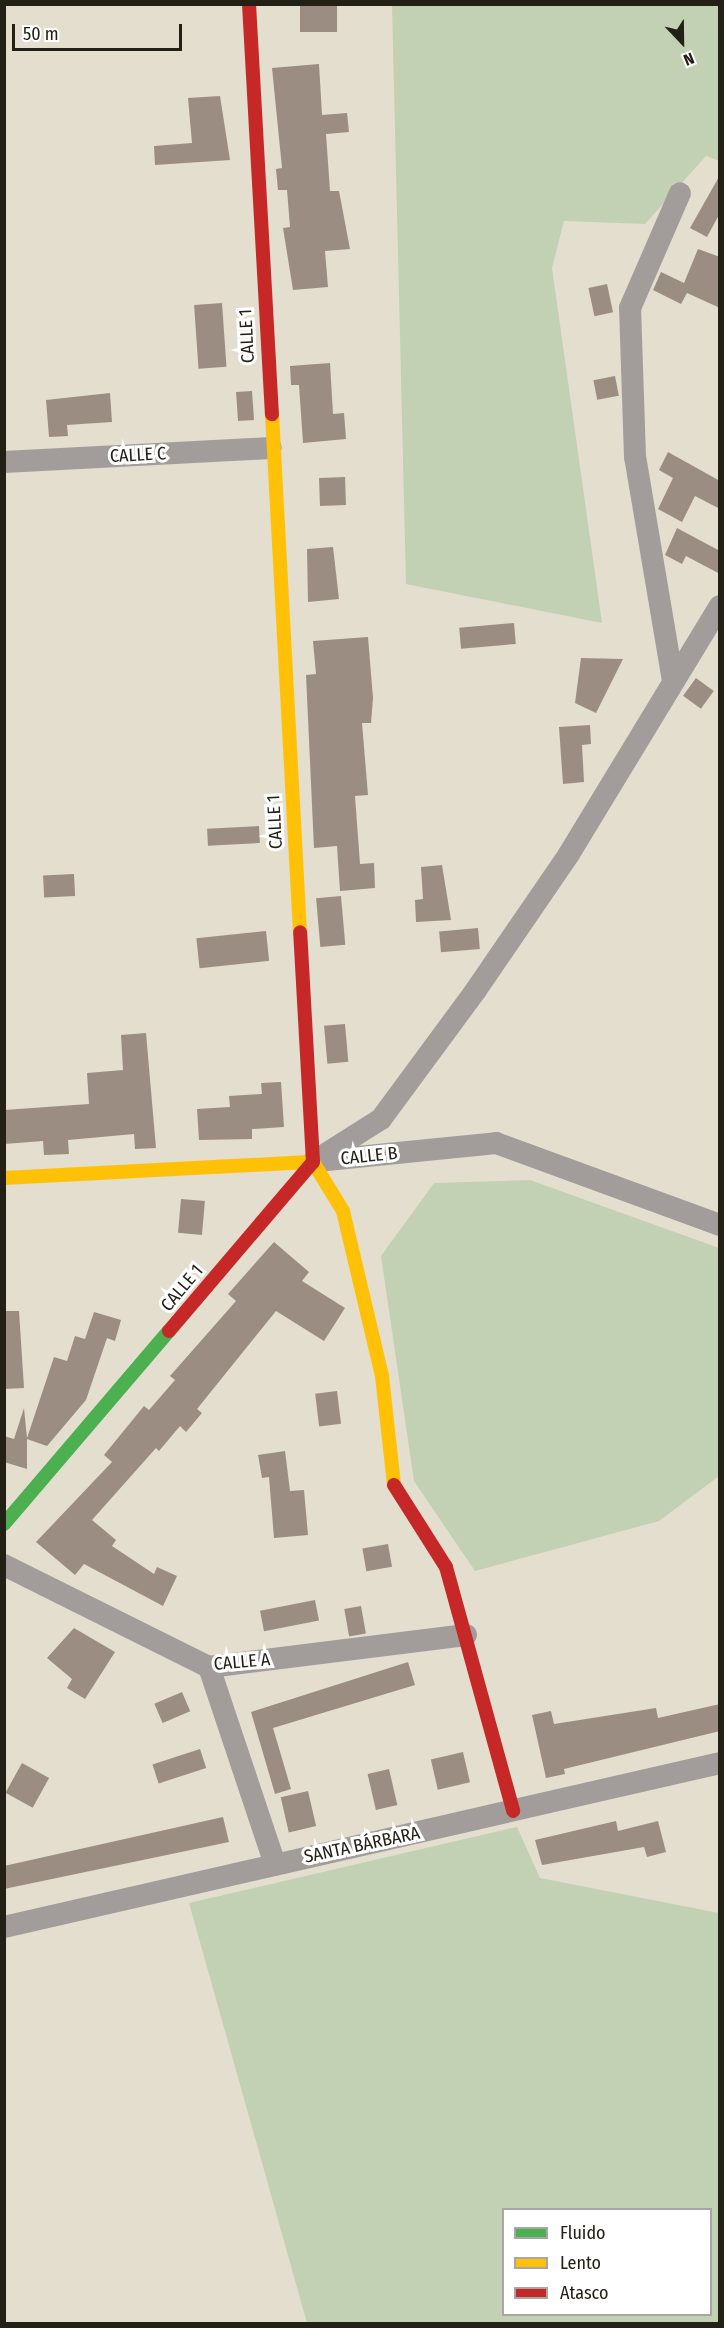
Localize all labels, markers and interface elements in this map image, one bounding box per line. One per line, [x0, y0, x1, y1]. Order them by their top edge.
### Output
scale bar [15, 12, 184, 50]
north arrow [652, 12, 712, 72]
text: 50 m [23, 23, 59, 45]
text: N [681, 49, 697, 70]
street label: CALLE 1 [235, 308, 259, 364]
street label: CALLE C [109, 443, 167, 467]
street label: CALLE 1 [263, 794, 287, 850]
street label: CALLE B [339, 1142, 399, 1170]
street label: CALLE 1 [156, 1260, 208, 1316]
street label: CALLE A [213, 1649, 271, 1675]
street label: SANTA BÁRBARA [302, 1822, 422, 1868]
legend [502, 2208, 712, 2316]
text: Fluido [560, 2222, 606, 2244]
text: Lento [560, 2252, 601, 2274]
text: Atasco [560, 2282, 608, 2304]

